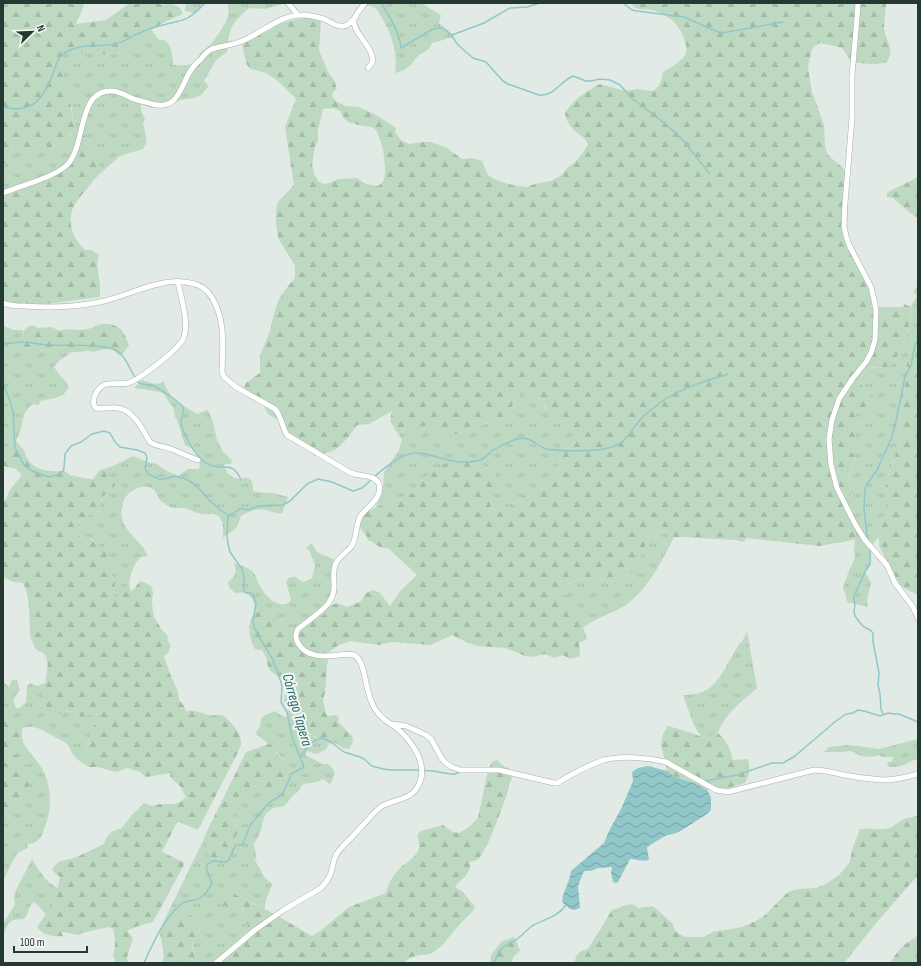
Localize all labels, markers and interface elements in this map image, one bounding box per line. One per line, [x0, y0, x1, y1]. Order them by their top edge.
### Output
north arrow [12, 12, 52, 52]
text: N [34, 23, 48, 34]
water label: Córrego Tapera [278, 671, 316, 749]
scale bar [14, 928, 87, 954]
text: 100 m [20, 935, 45, 950]

